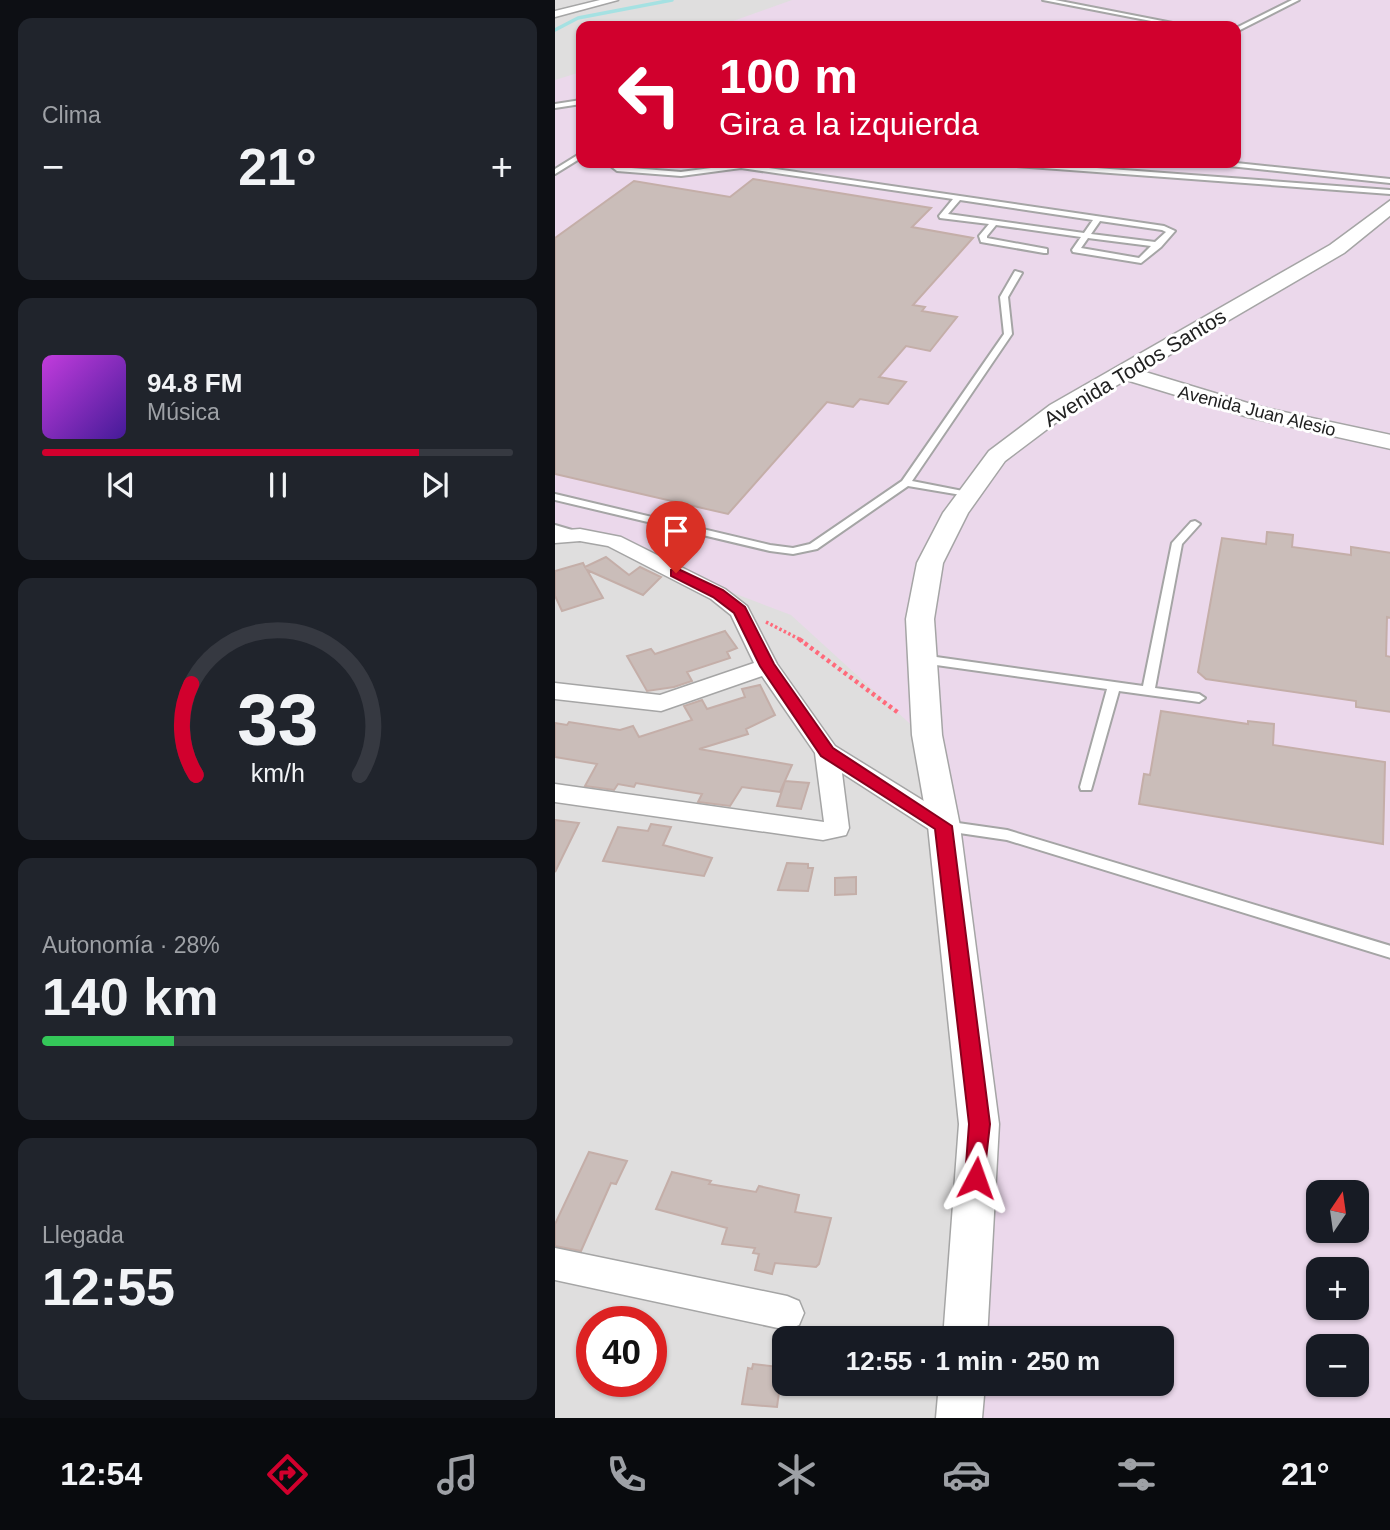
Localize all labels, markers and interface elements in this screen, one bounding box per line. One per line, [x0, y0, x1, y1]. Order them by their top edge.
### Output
icon: left [604, 49, 695, 140]
text: 100 m [719, 49, 858, 103]
text: Clima [42, 102, 101, 128]
text: Gira a la izquierda [719, 106, 979, 142]
text: 21° [238, 138, 317, 196]
text: − [42, 146, 64, 188]
text: + [491, 146, 513, 188]
street label: Avenida Todos Santos [1040, 304, 1230, 431]
text: 94.8 FM [147, 368, 242, 398]
street label: Avenida Juan Alesio [1176, 382, 1338, 440]
text: Música [147, 399, 220, 425]
icon: previous [102, 466, 140, 504]
icon: pause [259, 466, 297, 504]
icon: next [416, 466, 454, 504]
pin [646, 501, 706, 573]
icon: arrive [657, 512, 695, 550]
text: 33 [237, 679, 318, 760]
text: km/h [250, 759, 305, 787]
text: Autonomía · 28% [42, 932, 220, 958]
text: 140 km [42, 968, 218, 1026]
position arrow [939, 1141, 1013, 1215]
north arrow [1306, 1180, 1369, 1242]
map controls [1306, 1180, 1369, 1397]
text: Llegada [42, 1222, 124, 1248]
button: + [1306, 1257, 1369, 1320]
text: 12:55 [42, 1258, 175, 1316]
speed limit sign: 40 [576, 1306, 667, 1397]
button: − [1306, 1334, 1369, 1397]
text: 12:55 · 1 min · 250 m [846, 1346, 1100, 1376]
icon: directions [263, 1450, 312, 1499]
icon: music [433, 1450, 482, 1499]
icon: phone [602, 1450, 651, 1499]
icon: climate [772, 1450, 821, 1499]
icon: car [942, 1450, 991, 1499]
icon: filters [1112, 1450, 1161, 1499]
text: 12:54 [60, 1456, 142, 1492]
text: 21° [1281, 1456, 1330, 1492]

